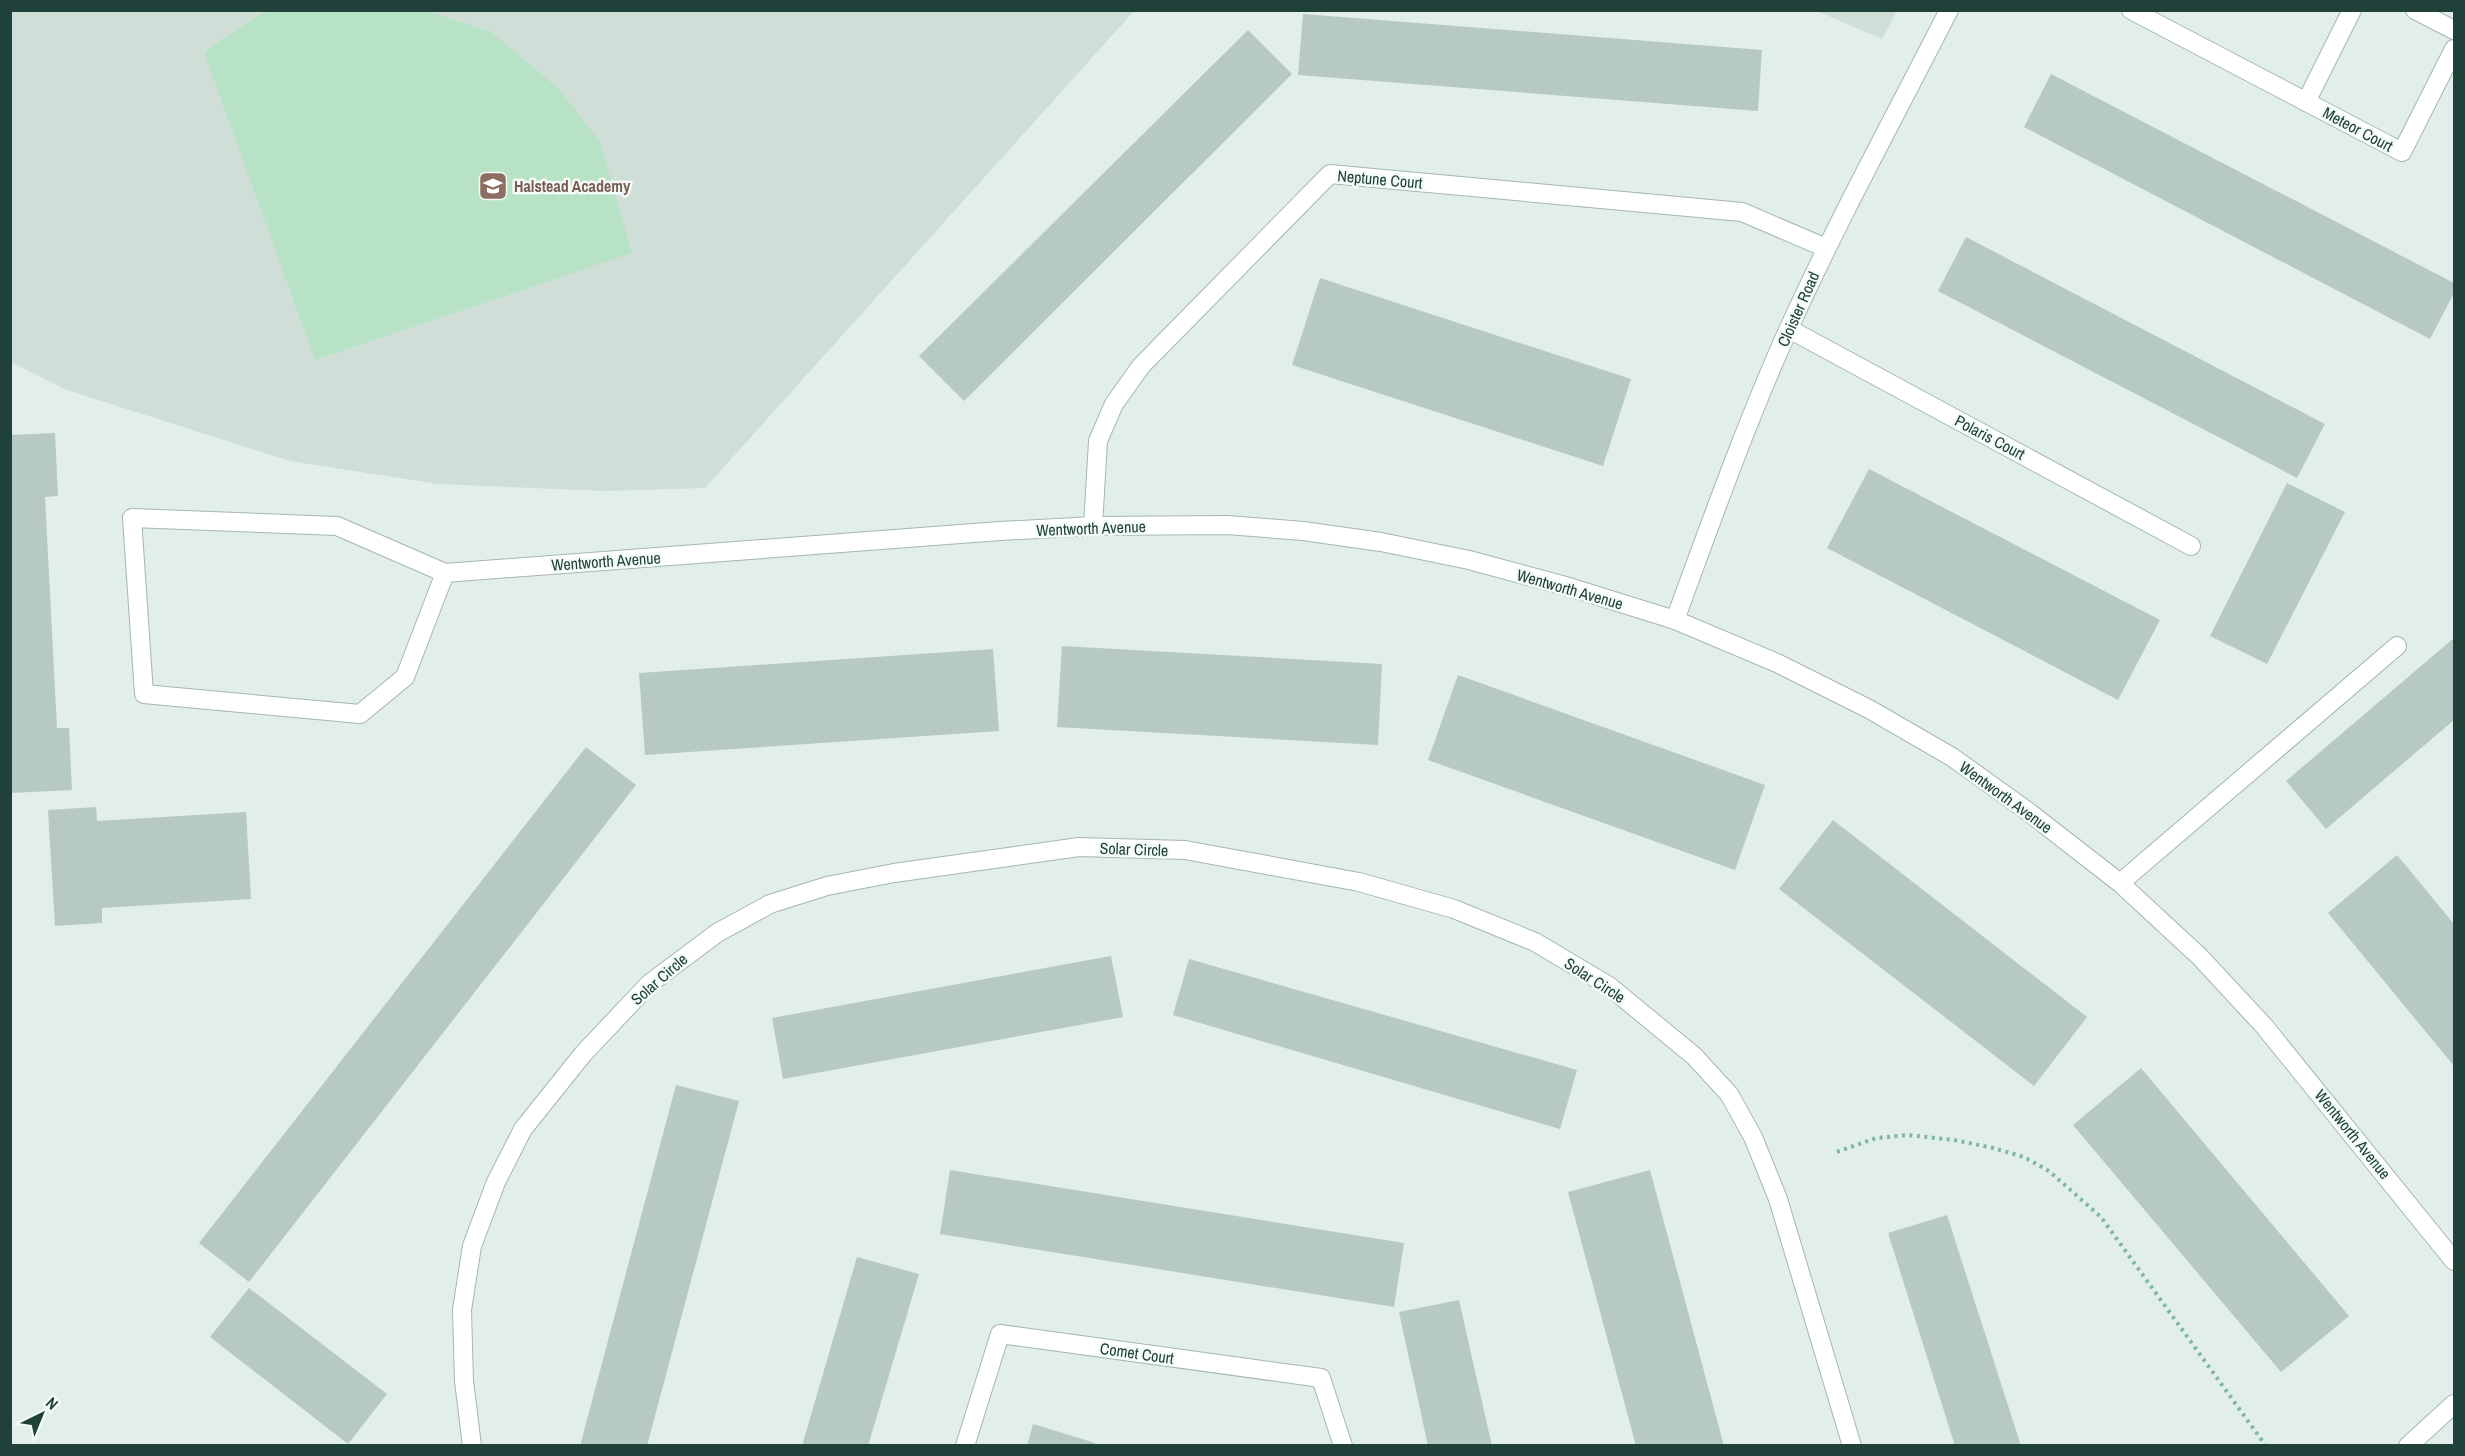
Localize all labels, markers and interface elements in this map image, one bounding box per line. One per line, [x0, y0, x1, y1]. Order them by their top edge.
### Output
street label: Meteor Court [2319, 101, 2397, 157]
street label: Neptune Court [1337, 164, 1424, 194]
school or university icon: Halstead Academy [477, 170, 509, 202]
place label: Halstead Academy [514, 175, 631, 197]
street label: Cloister Road [1772, 268, 1824, 350]
street label: Polaris Court [1951, 409, 2029, 465]
street label: Wentworth Avenue [1036, 515, 1146, 541]
street label: Wentworth Avenue [551, 546, 661, 576]
street label: Wentworth Avenue [1514, 563, 1626, 615]
street label: Wentworth Avenue [1955, 756, 2057, 838]
street label: Solar Circle [1099, 837, 1169, 861]
street label: Solar Circle [626, 948, 692, 1010]
street label: Solar Circle [1560, 952, 1630, 1008]
street label: Wentworth Avenue [2310, 1084, 2396, 1184]
street label: Comet Court [1099, 1337, 1176, 1369]
north arrow [12, 1384, 72, 1444]
text: N [41, 1392, 63, 1414]

